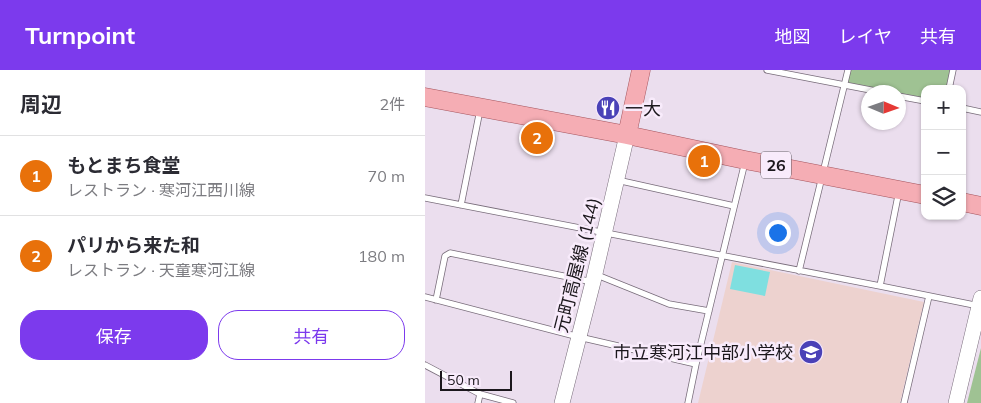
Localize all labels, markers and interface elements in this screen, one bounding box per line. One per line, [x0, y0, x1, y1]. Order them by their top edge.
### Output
text: Turnpoint [25, 20, 135, 50]
text: 地図 [775, 25, 811, 48]
text: レイヤ [839, 25, 892, 48]
text: 共有 [920, 25, 956, 48]
north arrow [861, 85, 906, 130]
map controls [921, 85, 966, 220]
button: + [921, 85, 966, 130]
text: 周辺 [20, 91, 62, 117]
text: 2件 [379, 94, 405, 114]
restaurant icon: 一大 [595, 95, 621, 121]
place label: 一大 [625, 97, 661, 120]
pin: 2 [521, 119, 553, 157]
button: − [921, 130, 966, 175]
pin: 1 [688, 142, 720, 180]
road number: 26 [761, 152, 791, 178]
text: もとまち食堂 [67, 153, 181, 177]
text: 1 [31, 166, 41, 186]
text: 70 m [368, 166, 405, 186]
button: layers [921, 175, 966, 220]
text: レストラン · 寒河江西川線 [67, 180, 255, 200]
street label: 元町高屋線 (144) [549, 195, 605, 335]
your location [765, 220, 791, 246]
text: パリから来た和 [67, 233, 200, 257]
text: 2 [31, 246, 41, 266]
text: 180 m [358, 246, 405, 266]
text: レストラン · 天童寒河江線 [67, 260, 255, 280]
button: 保存 [20, 310, 208, 360]
button: 共有 [218, 310, 405, 360]
school or university icon: 市立寒河江中部小学校 [798, 339, 824, 365]
place label: 市立寒河江中部小学校 [613, 341, 793, 364]
scale bar [440, 368, 513, 391]
text: 50 m [447, 371, 480, 389]

